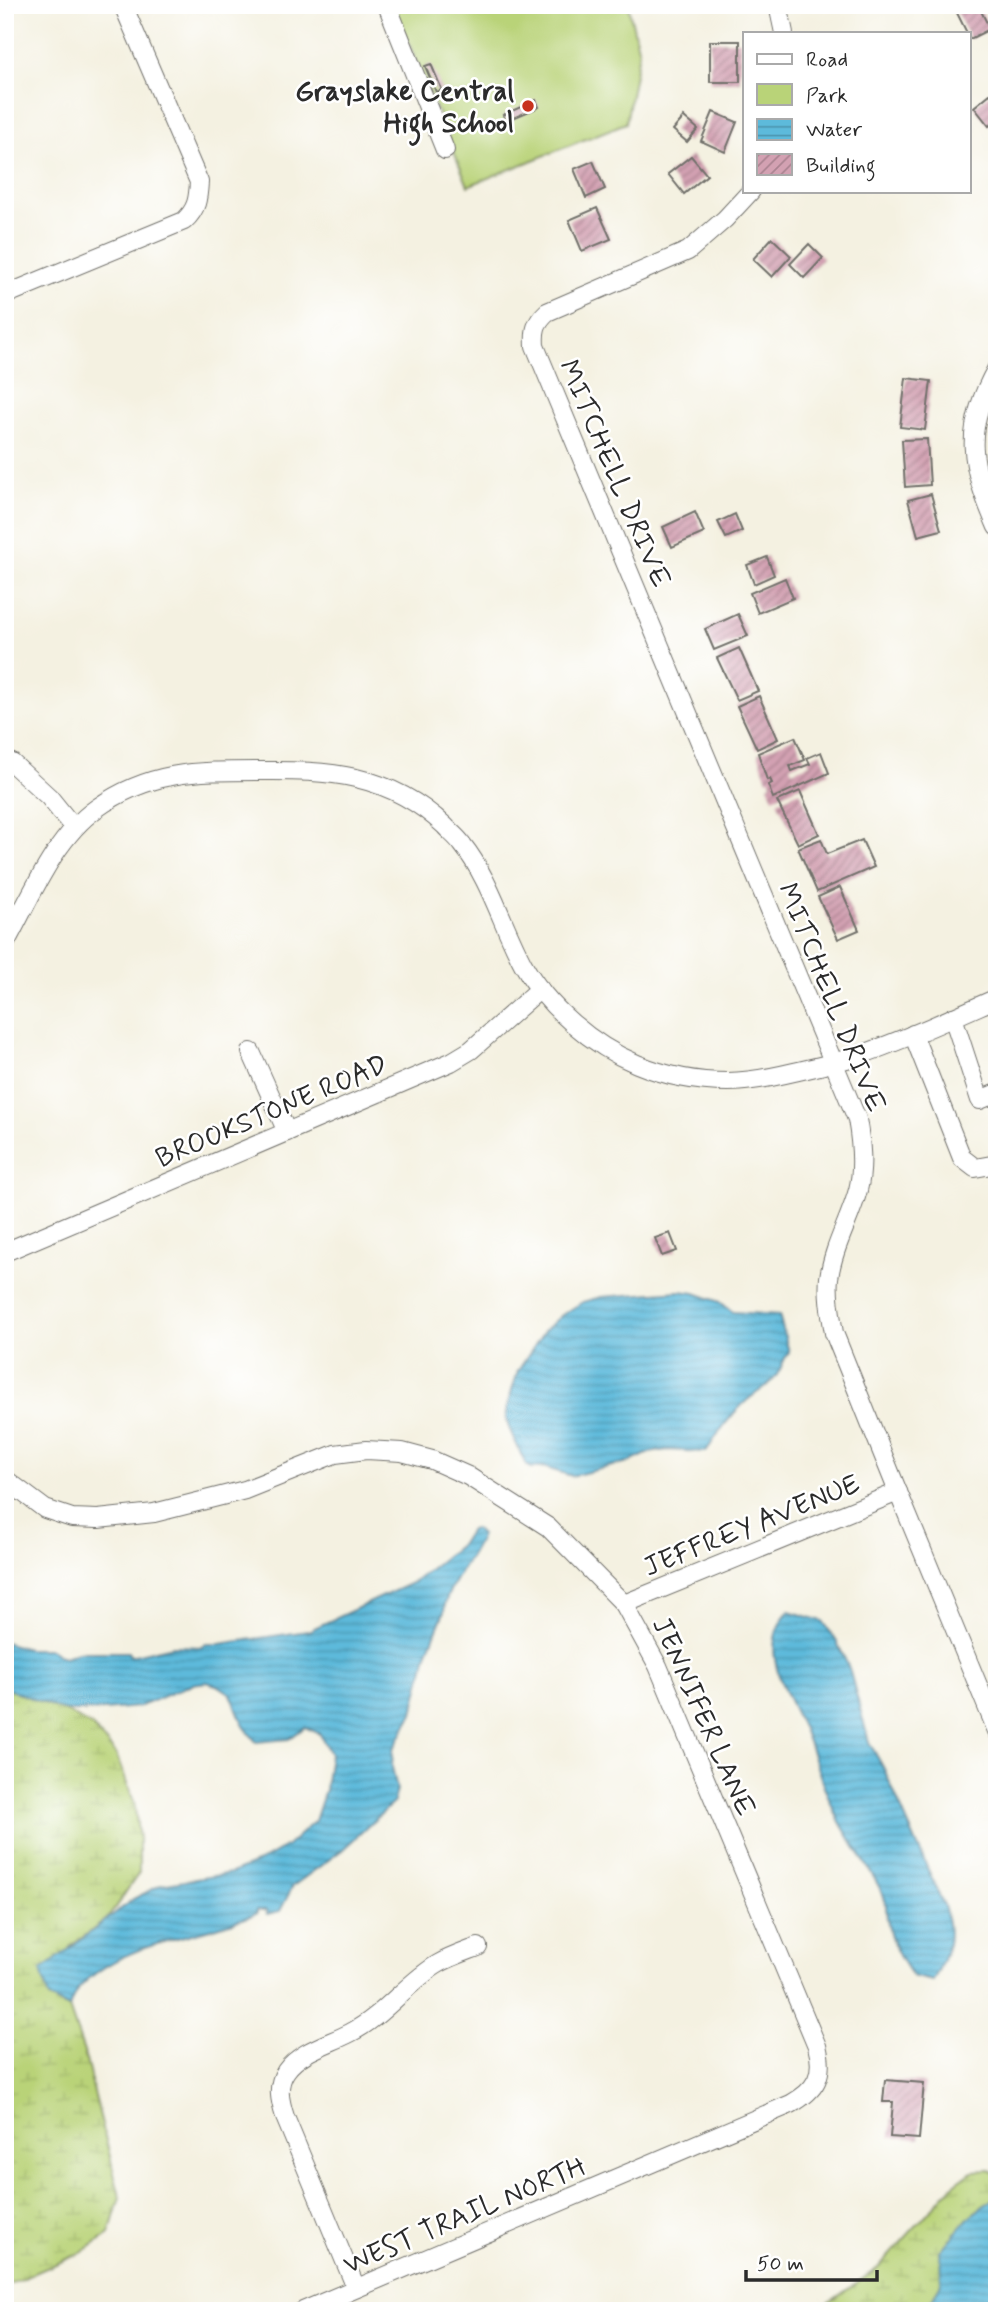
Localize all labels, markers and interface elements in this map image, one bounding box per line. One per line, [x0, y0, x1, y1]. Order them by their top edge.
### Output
legend [743, 32, 970, 192]
text: Road [806, 46, 848, 74]
place label: Grayslake Central High School [295, 74, 514, 146]
text: Park [806, 82, 848, 110]
marker: Grayslake Central High School [520, 98, 536, 114]
text: Water [806, 116, 862, 144]
text: Building [806, 152, 876, 182]
street label: MITCHELL DRIVE [549, 354, 678, 594]
street label: MITCHELL DRIVE [768, 878, 894, 1118]
street label: BROOKSTONE ROAD [150, 1047, 394, 1178]
street label: JEFFREY AVENUE [638, 1466, 866, 1587]
street label: JENNIFER LANE [642, 1612, 763, 1822]
street label: WEST TRAIL NORTH [338, 2149, 592, 2284]
scale bar [746, 2239, 878, 2283]
text: 50 m [757, 2250, 804, 2278]

